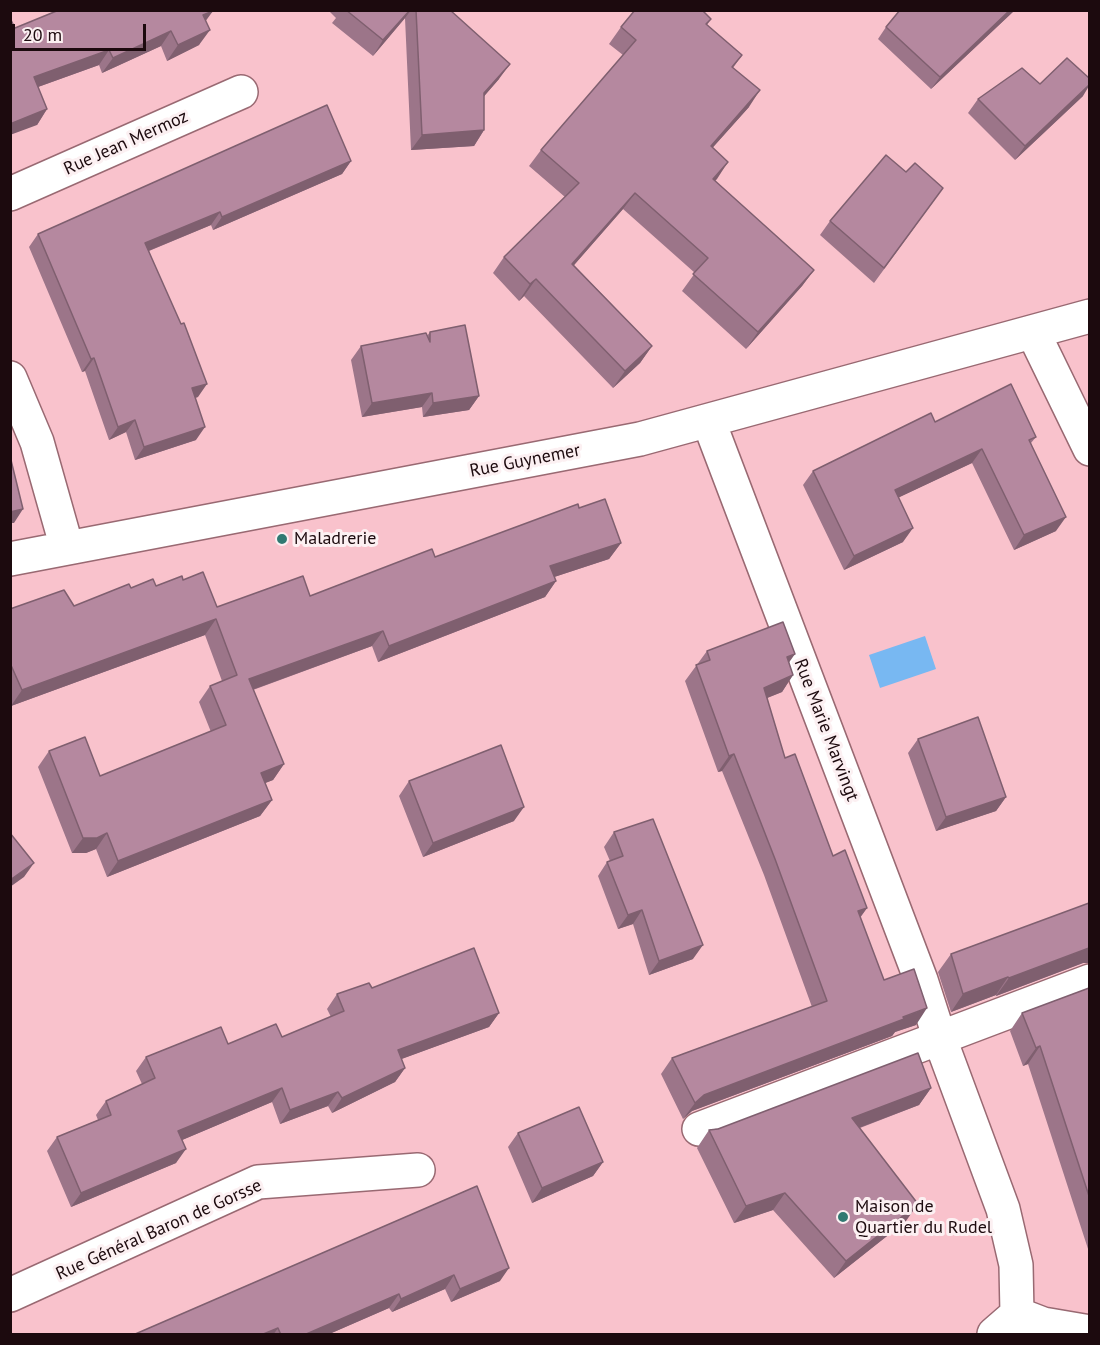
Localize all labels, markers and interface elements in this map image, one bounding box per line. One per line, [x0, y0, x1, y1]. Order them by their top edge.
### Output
scale bar [15, 12, 148, 50]
text: 20 m [23, 23, 62, 46]
street label: Rue Jean Mermoz [61, 106, 191, 180]
street label: Rue Guynemer [468, 440, 582, 482]
place label: Maladrerie [294, 528, 376, 550]
marker: Maladrerie [275, 532, 289, 546]
street label: Rue Marie Marvingt [789, 656, 863, 804]
street label: Rue Général Baron de Gorsse [53, 1175, 265, 1285]
place label: Maison de Quartier du Rudel [855, 1196, 992, 1238]
marker: Maison de Quartier du Rudel [836, 1210, 850, 1224]

